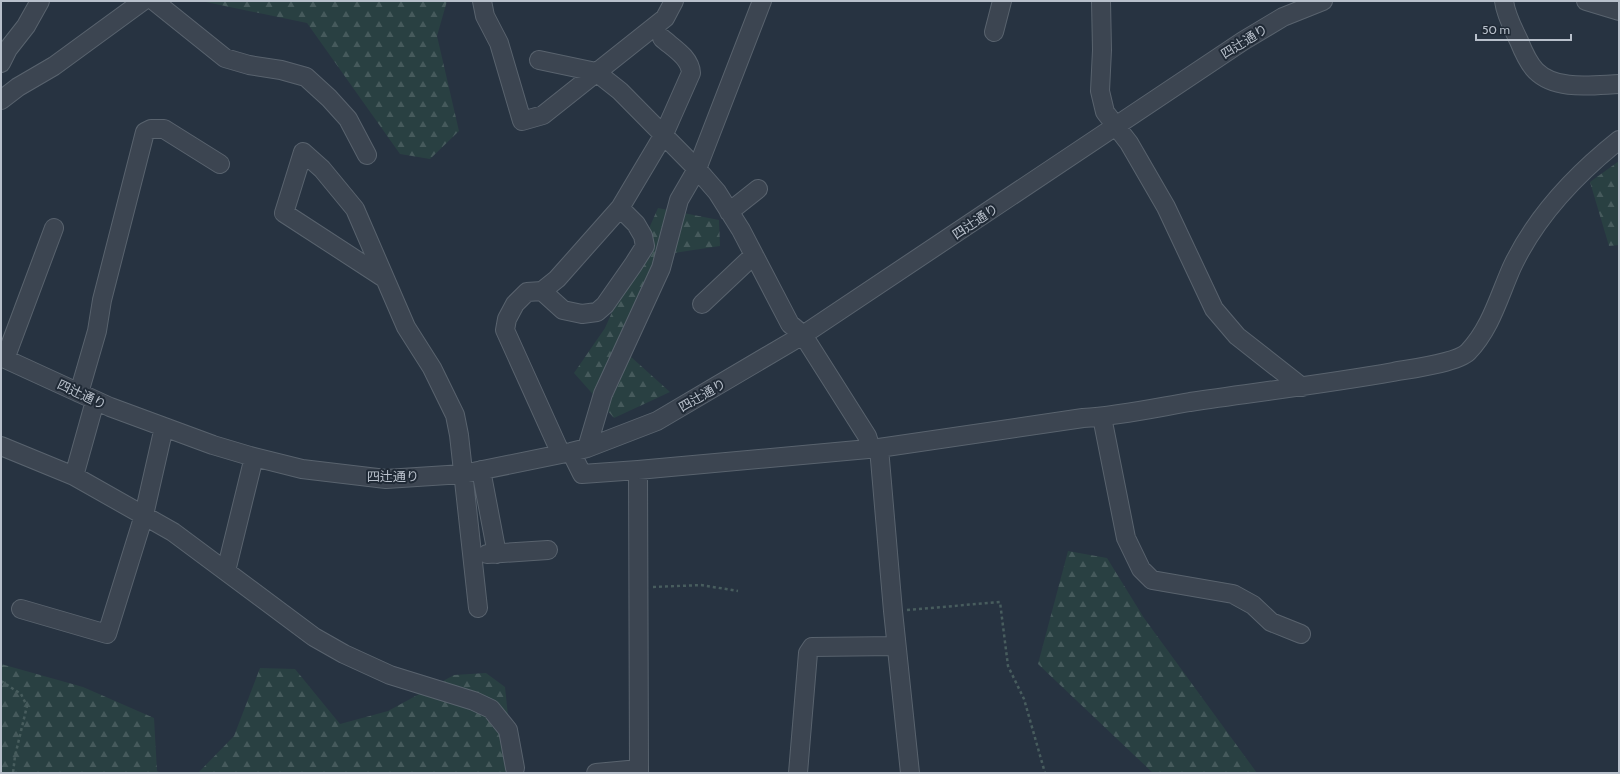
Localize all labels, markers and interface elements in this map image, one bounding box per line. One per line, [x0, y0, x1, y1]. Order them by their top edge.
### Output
scale bar [1476, 16, 1571, 42]
street label: 四辻通り [1218, 20, 1270, 62]
text: 50 m [1482, 22, 1510, 37]
street label: 四辻通り [949, 200, 1001, 242]
street label: 四辻通り [675, 375, 729, 415]
street label: 四辻通り [55, 376, 109, 412]
street label: 四辻通り [367, 468, 419, 484]

